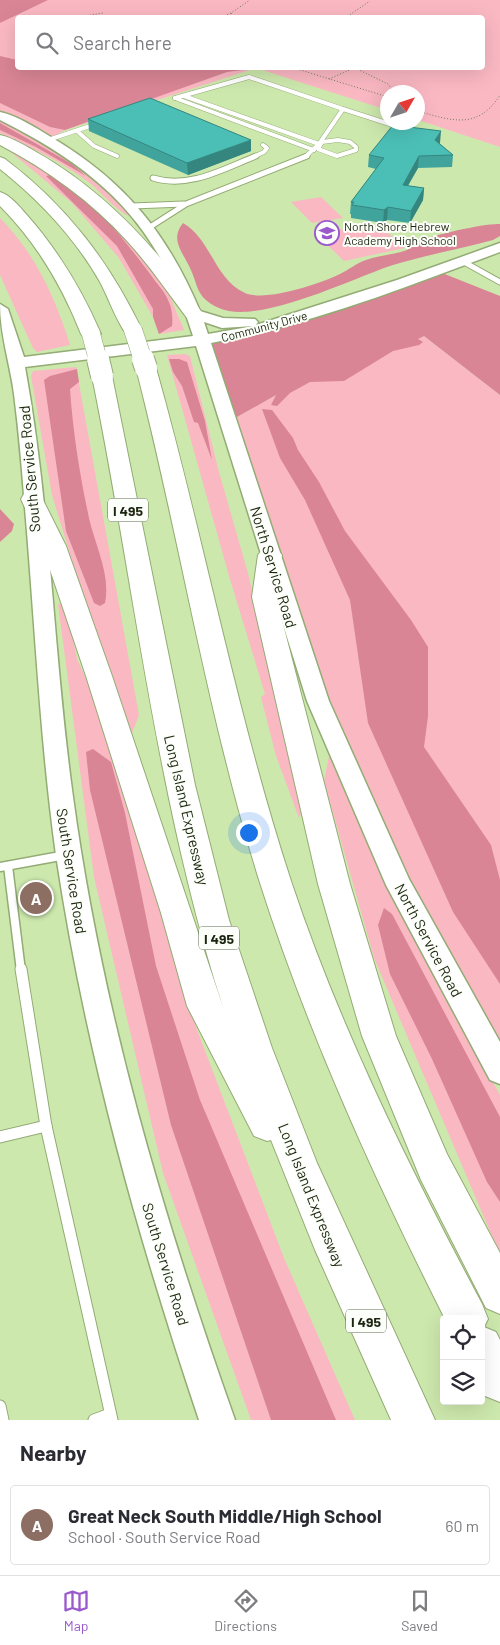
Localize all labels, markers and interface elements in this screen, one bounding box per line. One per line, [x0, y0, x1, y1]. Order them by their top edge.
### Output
search box [15, 15, 485, 70]
icon: search [33, 29, 61, 57]
text: Search here [73, 31, 172, 54]
north arrow [380, 85, 425, 130]
place label: North Shore Hebrew Academy High School [344, 219, 456, 247]
school or university icon: North Shore Hebrew Academy High School [314, 220, 340, 246]
street label: Community Drive [219, 308, 309, 344]
street label: South Service Road [14, 405, 44, 533]
road number: I 495 [108, 498, 148, 522]
street label: North Service Road [247, 504, 301, 630]
street label: Long Island Expressway [161, 733, 213, 887]
street label: South Service Road [53, 807, 91, 935]
your location [236, 820, 262, 846]
pin: A [20, 879, 52, 917]
street label: North Service Road [391, 880, 467, 1000]
road number: I 495 [199, 926, 239, 950]
street label: Long Island Expressway [275, 1120, 349, 1270]
street label: South Service Road [139, 1201, 193, 1327]
road number: I 495 [346, 1310, 386, 1332]
map controls [440, 1315, 485, 1405]
button: locate [440, 1315, 485, 1360]
button: layers [440, 1360, 485, 1405]
text: Nearby [20, 1440, 86, 1465]
text: Great Neck South Middle/High School [68, 1504, 382, 1527]
text: A [32, 1516, 42, 1535]
text: 60 m [445, 1516, 479, 1535]
text: School · South Service Road [68, 1527, 261, 1546]
tab: Map [62, 1587, 90, 1634]
tab: Directions [214, 1587, 277, 1634]
tab: Saved [401, 1587, 438, 1634]

